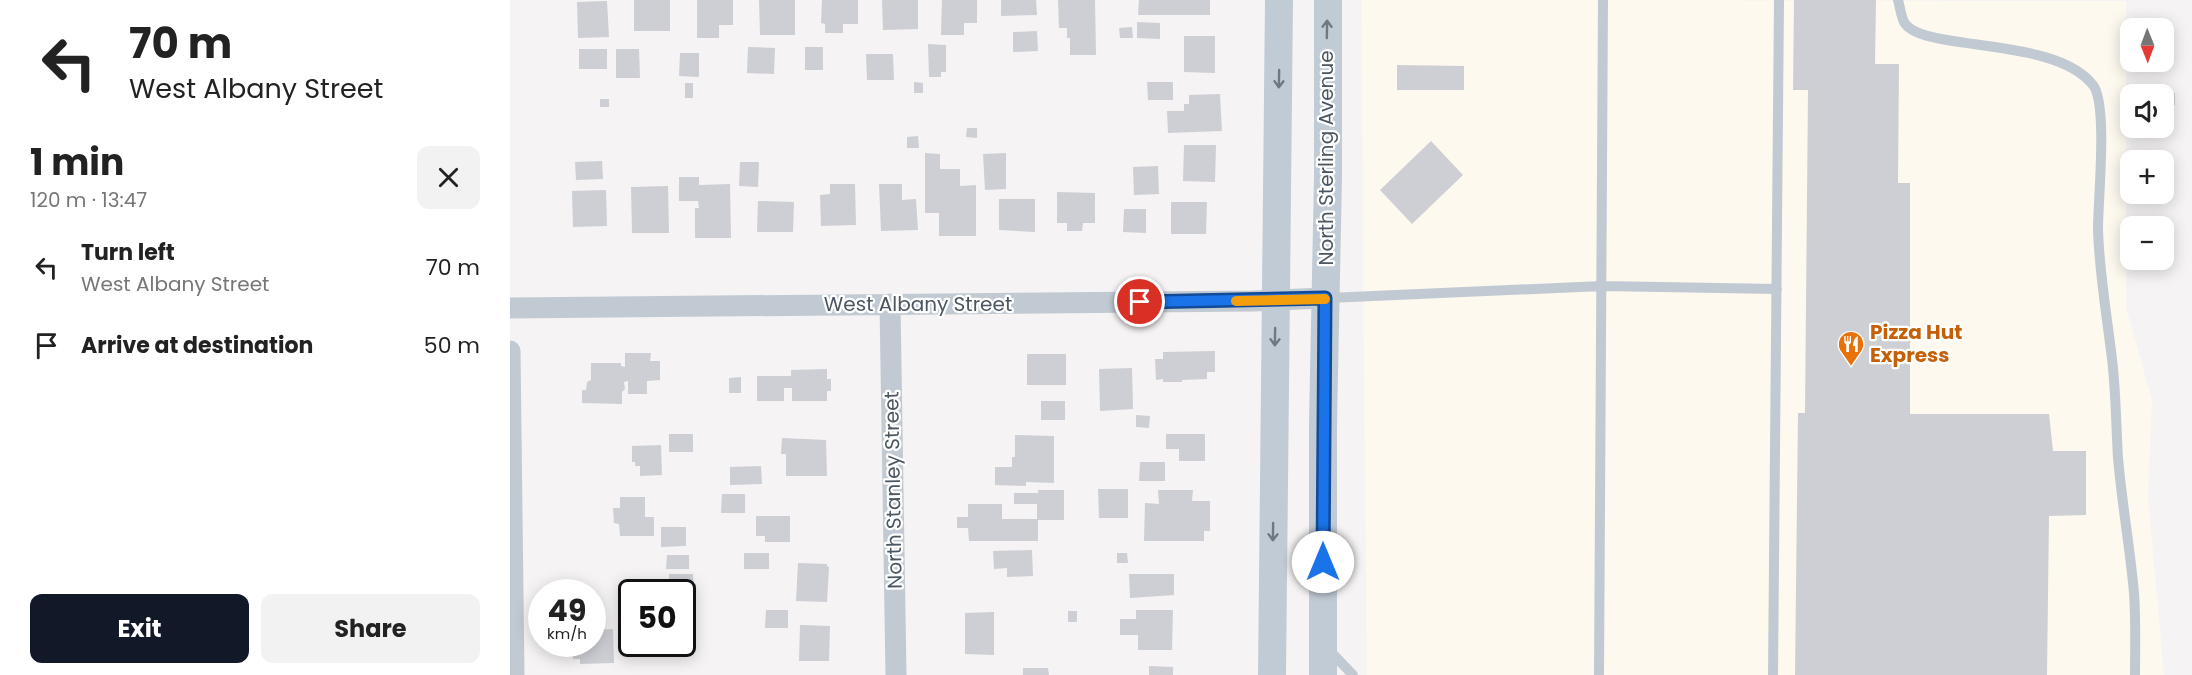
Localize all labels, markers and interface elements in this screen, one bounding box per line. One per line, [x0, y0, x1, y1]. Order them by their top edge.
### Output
text: 70 m [129, 14, 232, 73]
north arrow [2120, 18, 2174, 72]
map controls [2120, 18, 2174, 270]
one-way arrow [1321, 19, 1333, 39]
icon: left [30, 24, 108, 102]
street label: North Sterling Avenue [1312, 50, 1340, 266]
one-way arrow [1273, 69, 1284, 89]
text: West Albany Street [129, 70, 383, 107]
button: sound [2120, 84, 2174, 138]
text: 1 min [30, 137, 124, 188]
button: close [417, 146, 480, 209]
button: + [2120, 150, 2174, 204]
text: 120 m · 13:47 [30, 186, 147, 214]
button: − [2120, 216, 2174, 270]
text: Turn left [81, 237, 175, 268]
icon: left [30, 251, 63, 284]
text: 70 m [426, 252, 480, 283]
text: West Albany Street [81, 270, 269, 298]
pin [1114, 276, 1165, 327]
icon: arrive [1123, 285, 1156, 318]
street label: West Albany Street [824, 290, 1012, 318]
place label: Pizza Hut Express [1870, 318, 1962, 369]
one-way arrow [1270, 327, 1281, 347]
icon: arrive [30, 329, 63, 362]
restaurant icon: Pizza Hut Express [1836, 329, 1866, 367]
text: Arrive at destination [81, 330, 313, 361]
text: 50 m [424, 330, 480, 361]
street label: North Stanley Street [877, 391, 909, 589]
one-way arrow [1267, 522, 1279, 542]
position arrow [1291, 530, 1355, 594]
speed limit sign: 50 [618, 579, 696, 657]
text: 49 [548, 589, 586, 632]
button: Exit [30, 594, 249, 663]
button: Share [261, 594, 480, 663]
text: km/h [547, 623, 587, 644]

